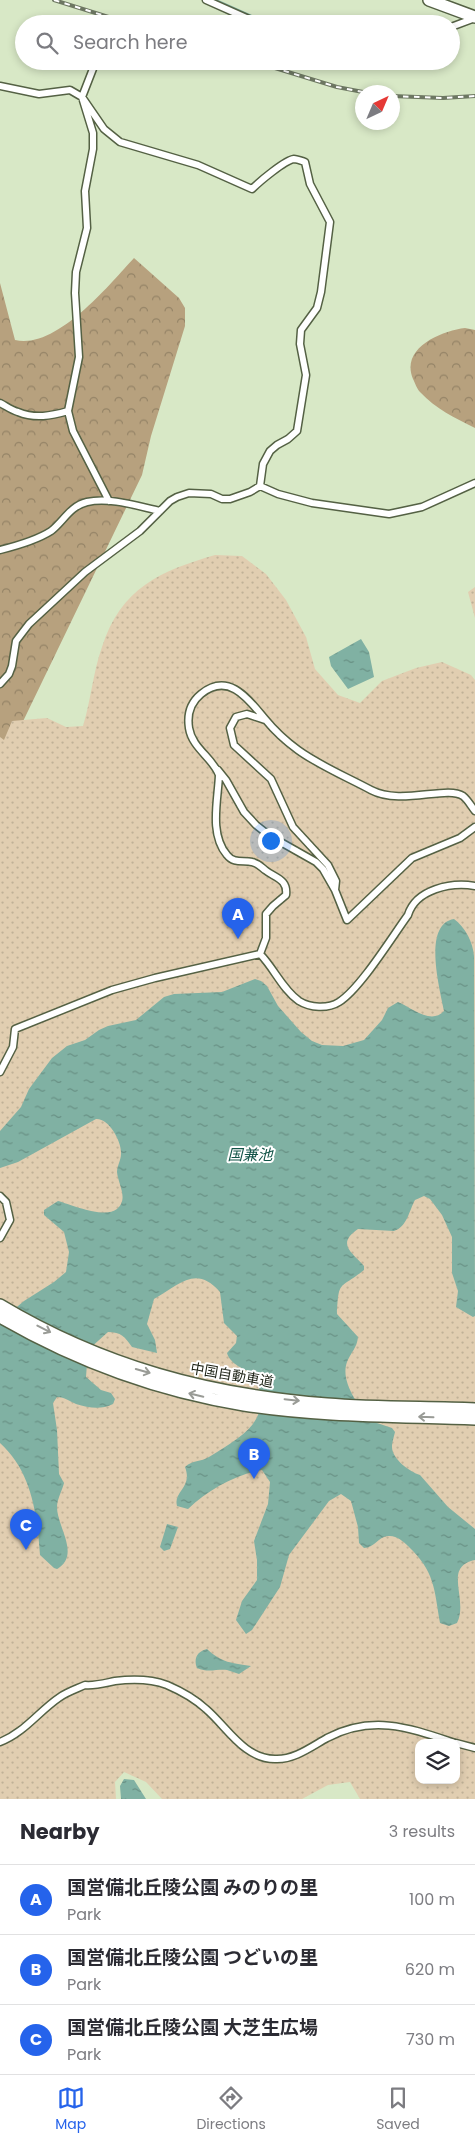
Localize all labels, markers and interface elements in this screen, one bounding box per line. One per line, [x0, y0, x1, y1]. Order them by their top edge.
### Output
search box [15, 15, 460, 70]
icon: search [33, 29, 61, 57]
text: Search here [73, 29, 187, 56]
north arrow [355, 85, 400, 130]
your location [258, 828, 284, 854]
pin: A [222, 898, 254, 939]
water label: 国兼池 [227, 1144, 274, 1165]
one-way arrow [36, 1324, 51, 1334]
street label: 中国自動車道 [189, 1358, 275, 1392]
one-way arrow [135, 1366, 151, 1376]
one-way arrow [189, 1390, 205, 1399]
one-way arrow [284, 1395, 300, 1405]
one-way arrow [419, 1413, 435, 1422]
pin: B [238, 1438, 270, 1479]
pin: C [10, 1509, 42, 1550]
map controls [415, 1739, 460, 1784]
button: layers [415, 1739, 460, 1784]
text: Nearby [20, 1817, 100, 1846]
text: 3 results [389, 1820, 455, 1843]
text: 国営備北丘陵公園 みのりの里 [67, 1874, 318, 1901]
text: A [30, 1888, 42, 1911]
text: 100 m [409, 1888, 455, 1911]
text: Park [67, 1903, 101, 1926]
text: 国営備北丘陵公園 つどいの里 [67, 1944, 318, 1971]
text: B [31, 1958, 41, 1981]
text: 620 m [405, 1958, 455, 1981]
text: Park [67, 1973, 101, 1996]
text: 国営備北丘陵公園 大芝生広場 [67, 2014, 318, 2041]
text: C [30, 2028, 42, 2051]
text: 730 m [406, 2028, 455, 2051]
text: Park [67, 2043, 101, 2066]
tab: Map [55, 2084, 86, 2135]
tab: Directions [196, 2084, 266, 2135]
tab: Saved [376, 2084, 420, 2135]

